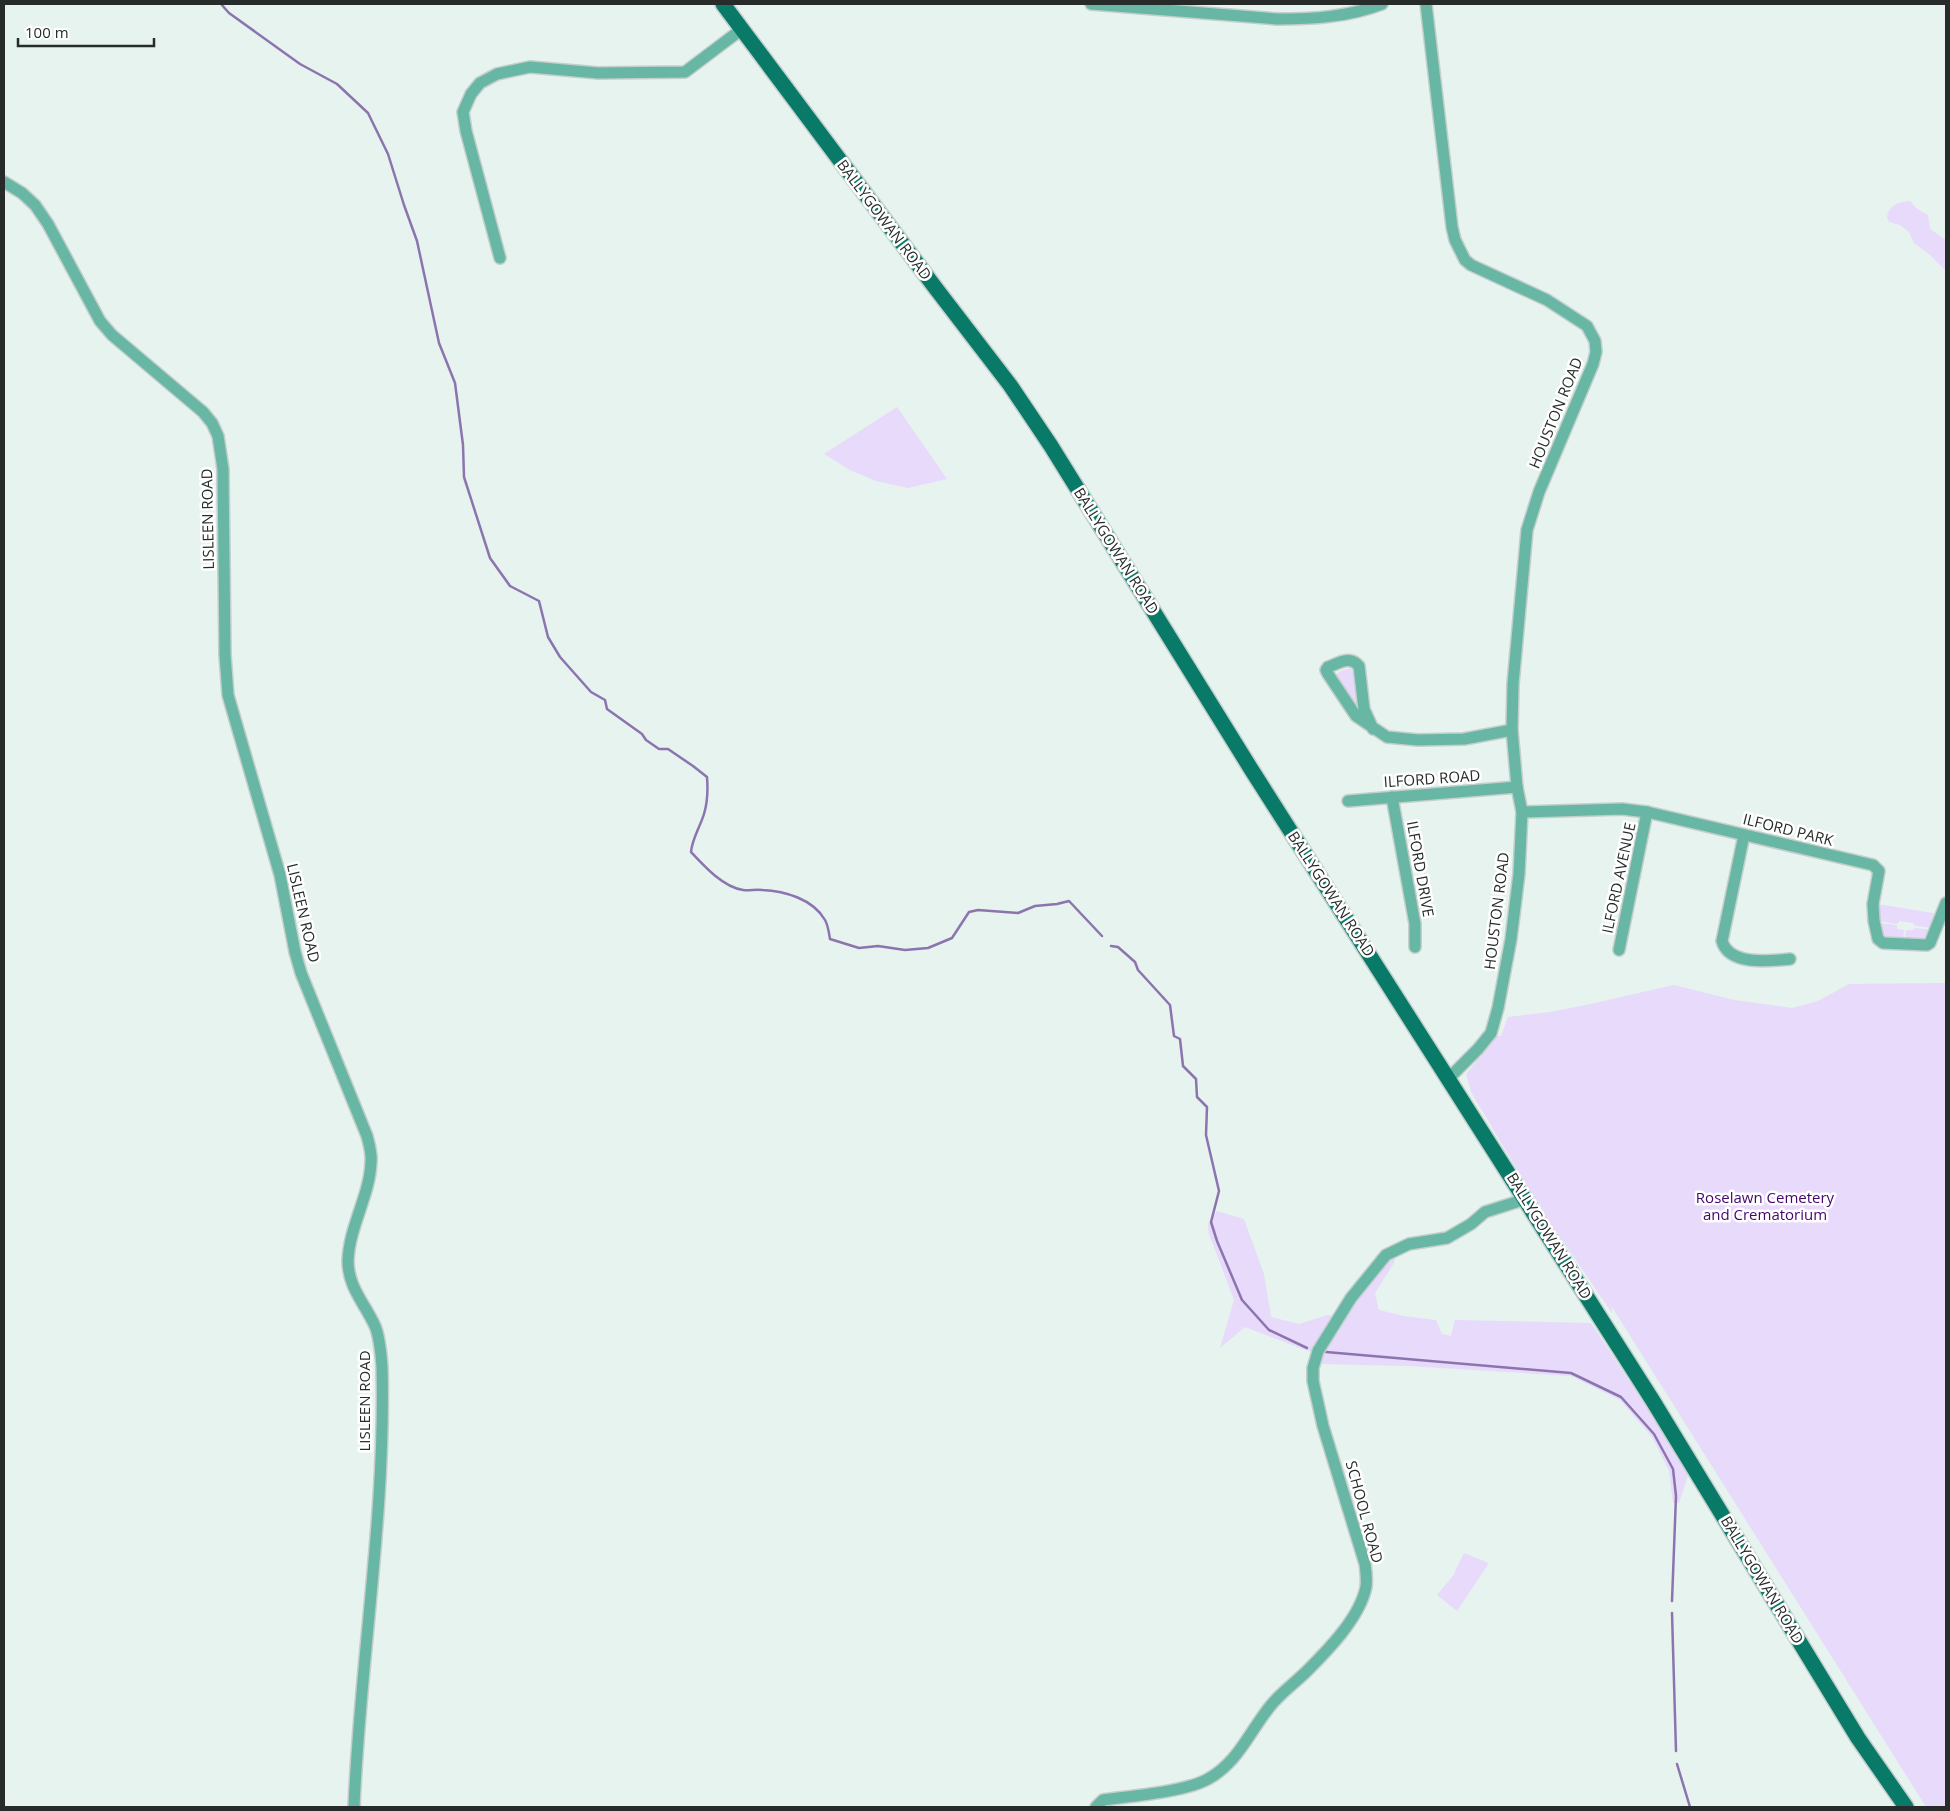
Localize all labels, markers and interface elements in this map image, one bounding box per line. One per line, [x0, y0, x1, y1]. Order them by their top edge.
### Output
scale bar [18, 15, 154, 47]
text: 100 m [25, 22, 69, 42]
street label: BALLYGOWAN ROAD [833, 155, 937, 284]
street label: HOUSTON ROAD [1524, 354, 1587, 471]
street label: LISLEEN ROAD [196, 468, 218, 570]
street label: BALLYGOWAN ROAD [1070, 483, 1164, 618]
street label: ILFORD ROAD [1383, 765, 1481, 791]
street label: ILFORD PARK [1741, 808, 1836, 850]
street label: ILFORD DRIVE [1403, 819, 1439, 918]
street label: ILFORD AVENUE [1597, 821, 1640, 935]
street label: BALLYGOWAN ROAD [1284, 827, 1380, 960]
street label: HOUSTON ROAD [1479, 851, 1513, 971]
street label: LISLEEN ROAD [283, 861, 325, 964]
street label: BALLYGOWAN ROAD [1503, 1168, 1597, 1303]
park label: Roselawn Cemetery and Crematorium [1696, 1187, 1835, 1224]
street label: LISLEEN ROAD [354, 1350, 374, 1452]
street label: SCHOOL ROAD [1342, 1458, 1388, 1565]
street label: BALLYGOWAN ROAD [1717, 1512, 1809, 1647]

